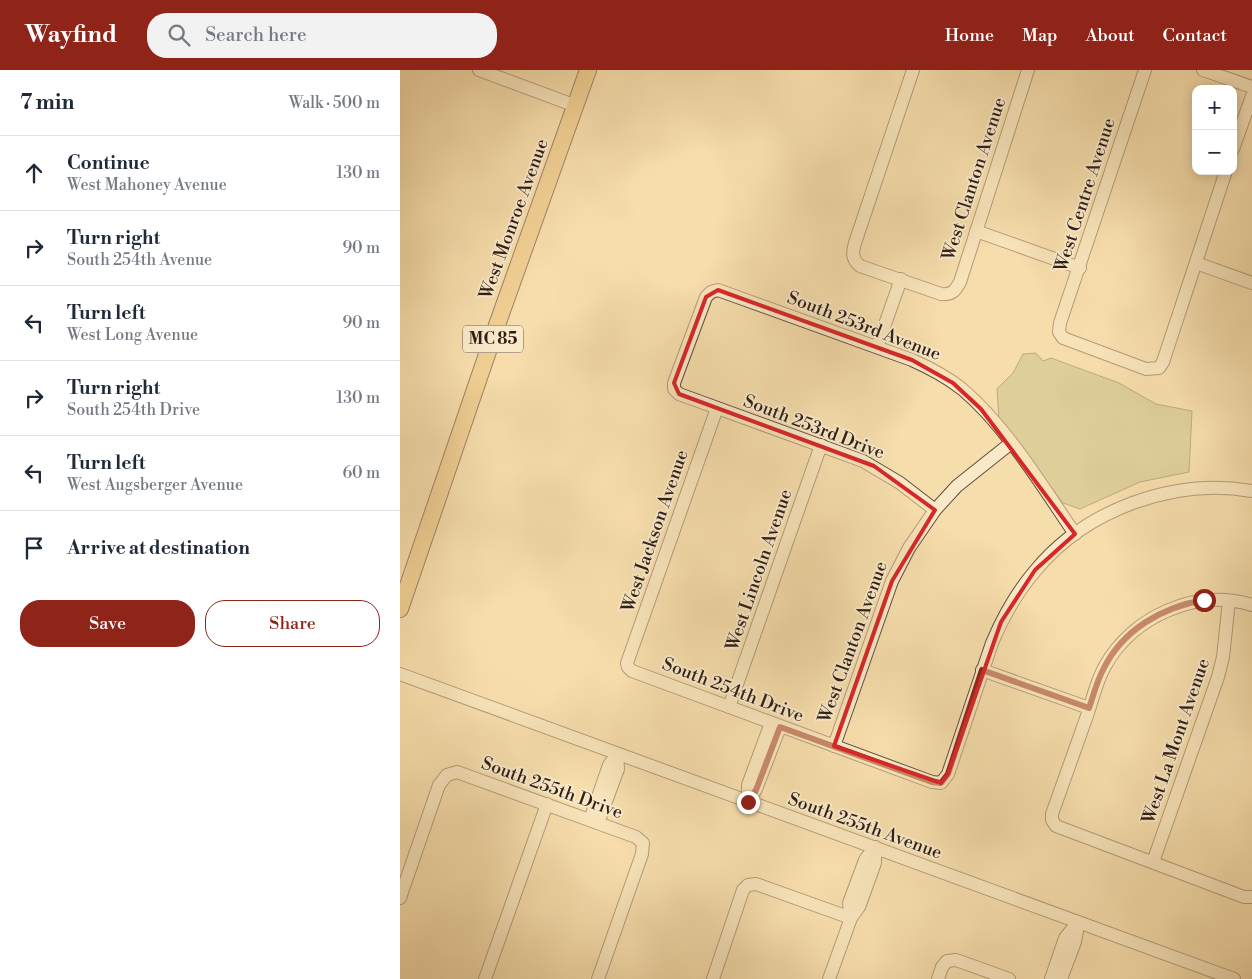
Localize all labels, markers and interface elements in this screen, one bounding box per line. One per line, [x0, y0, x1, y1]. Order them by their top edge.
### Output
search box [147, 13, 497, 58]
text: Wayfind [25, 20, 117, 50]
icon: search [165, 21, 193, 49]
text: Search here [205, 23, 307, 47]
text: Home [945, 24, 994, 47]
text: Map [1022, 24, 1058, 47]
text: About [1086, 24, 1135, 47]
text: Contact [1163, 24, 1227, 47]
map controls [1192, 85, 1237, 175]
button: + [1192, 85, 1237, 130]
text: 7 min [20, 90, 74, 116]
text: Walk · 500 m [289, 93, 380, 113]
street label: West Clanton Avenue [936, 95, 1011, 264]
street label: West Centre Avenue [1049, 115, 1121, 276]
button: − [1192, 130, 1237, 175]
street label: West Monroe Avenue [474, 136, 554, 303]
text: Continue [67, 151, 150, 175]
icon: ahead [20, 159, 48, 187]
text: 130 m [336, 163, 380, 183]
text: West Mahoney Avenue [67, 175, 227, 195]
text: Turn right [67, 226, 160, 250]
icon: right [20, 234, 48, 262]
text: 90 m [342, 238, 380, 258]
text: South 254th Avenue [67, 250, 212, 270]
street label: South 253rd Avenue [784, 286, 944, 366]
text: Turn left [67, 301, 146, 325]
icon: left [20, 309, 48, 337]
text: 90 m [342, 313, 380, 333]
text: West Long Avenue [67, 325, 198, 345]
road number: MC 85 [463, 325, 523, 352]
text: Turn right [67, 376, 160, 400]
icon: right [20, 384, 48, 412]
text: 130 m [336, 388, 380, 408]
street label: South 253rd Drive [740, 390, 888, 464]
text: South 254th Drive [67, 400, 200, 420]
street label: West Jackson Avenue [616, 447, 694, 616]
text: Turn left [67, 451, 146, 475]
icon: left [20, 459, 48, 487]
text: 60 m [342, 463, 380, 483]
text: West Augsberger Avenue [67, 475, 243, 495]
street label: West Lincoln Avenue [720, 486, 797, 655]
icon: arrive [20, 534, 48, 562]
text: Arrive at destination [67, 536, 250, 560]
street label: West Clanton Avenue [813, 558, 893, 727]
route start [1193, 589, 1216, 612]
button: Save [20, 600, 195, 647]
button: Share [205, 600, 380, 647]
street label: South 254th Drive [659, 652, 807, 728]
street label: West La Mont Avenue [1137, 655, 1215, 828]
street label: South 255th Drive [478, 752, 626, 824]
street label: South 255th Avenue [785, 787, 945, 865]
route end [737, 791, 760, 814]

